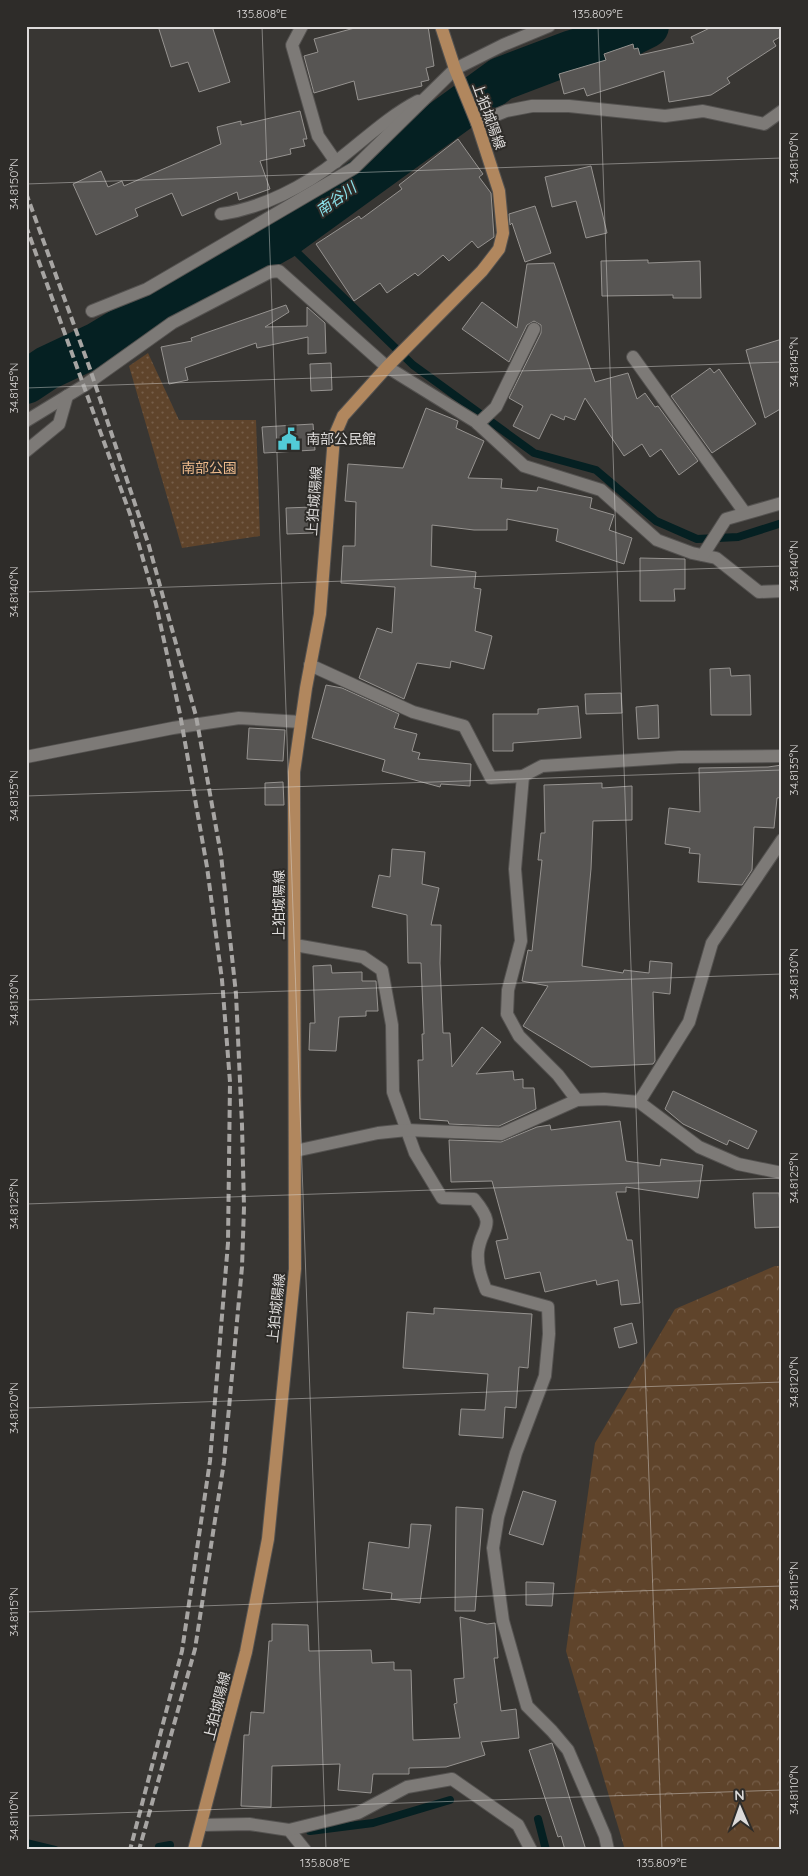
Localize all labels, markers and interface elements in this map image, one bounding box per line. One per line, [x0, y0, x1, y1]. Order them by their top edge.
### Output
text: 135.808°E [237, 6, 287, 21]
text: 135.809°E [573, 6, 623, 21]
street label: 上狛城陽線 [469, 80, 509, 152]
text: 34.8150°N [786, 132, 801, 184]
text: 34.8150°N [6, 158, 21, 210]
water label: 南谷川 [312, 177, 361, 220]
text: 34.8145°N [786, 336, 801, 388]
text: 34.8145°N [6, 362, 21, 414]
public building icon: 南部公民館 [276, 426, 302, 452]
place label: 南部公民館 [306, 430, 376, 448]
park label: 南部公園 [181, 459, 237, 477]
street label: 上狛城陽線 [303, 465, 325, 537]
text: 34.8140°N [786, 540, 801, 592]
text: 34.8140°N [6, 566, 21, 618]
text: 34.8135°N [786, 744, 801, 796]
text: 34.8135°N [6, 770, 21, 822]
street label: 上狛城陽線 [270, 870, 288, 940]
text: 34.8130°N [786, 948, 801, 1000]
text: 34.8130°N [6, 974, 21, 1026]
text: 34.8125°N [786, 1152, 801, 1204]
text: 34.8125°N [6, 1178, 21, 1230]
street label: 上狛城陽線 [263, 1272, 289, 1344]
text: 34.8120°N [786, 1356, 801, 1408]
text: 34.8120°N [6, 1382, 21, 1434]
text: 34.8115°N [786, 1561, 801, 1611]
text: 34.8115°N [6, 1587, 21, 1637]
street label: 上狛城陽線 [200, 1670, 234, 1742]
text: 34.8110°N [786, 1765, 801, 1815]
north arrow [716, 1784, 766, 1834]
text: N [734, 1786, 745, 1804]
text: 34.8110°N [6, 1791, 21, 1841]
text: 135.808°E [300, 1855, 350, 1870]
text: 135.809°E [637, 1855, 687, 1870]

